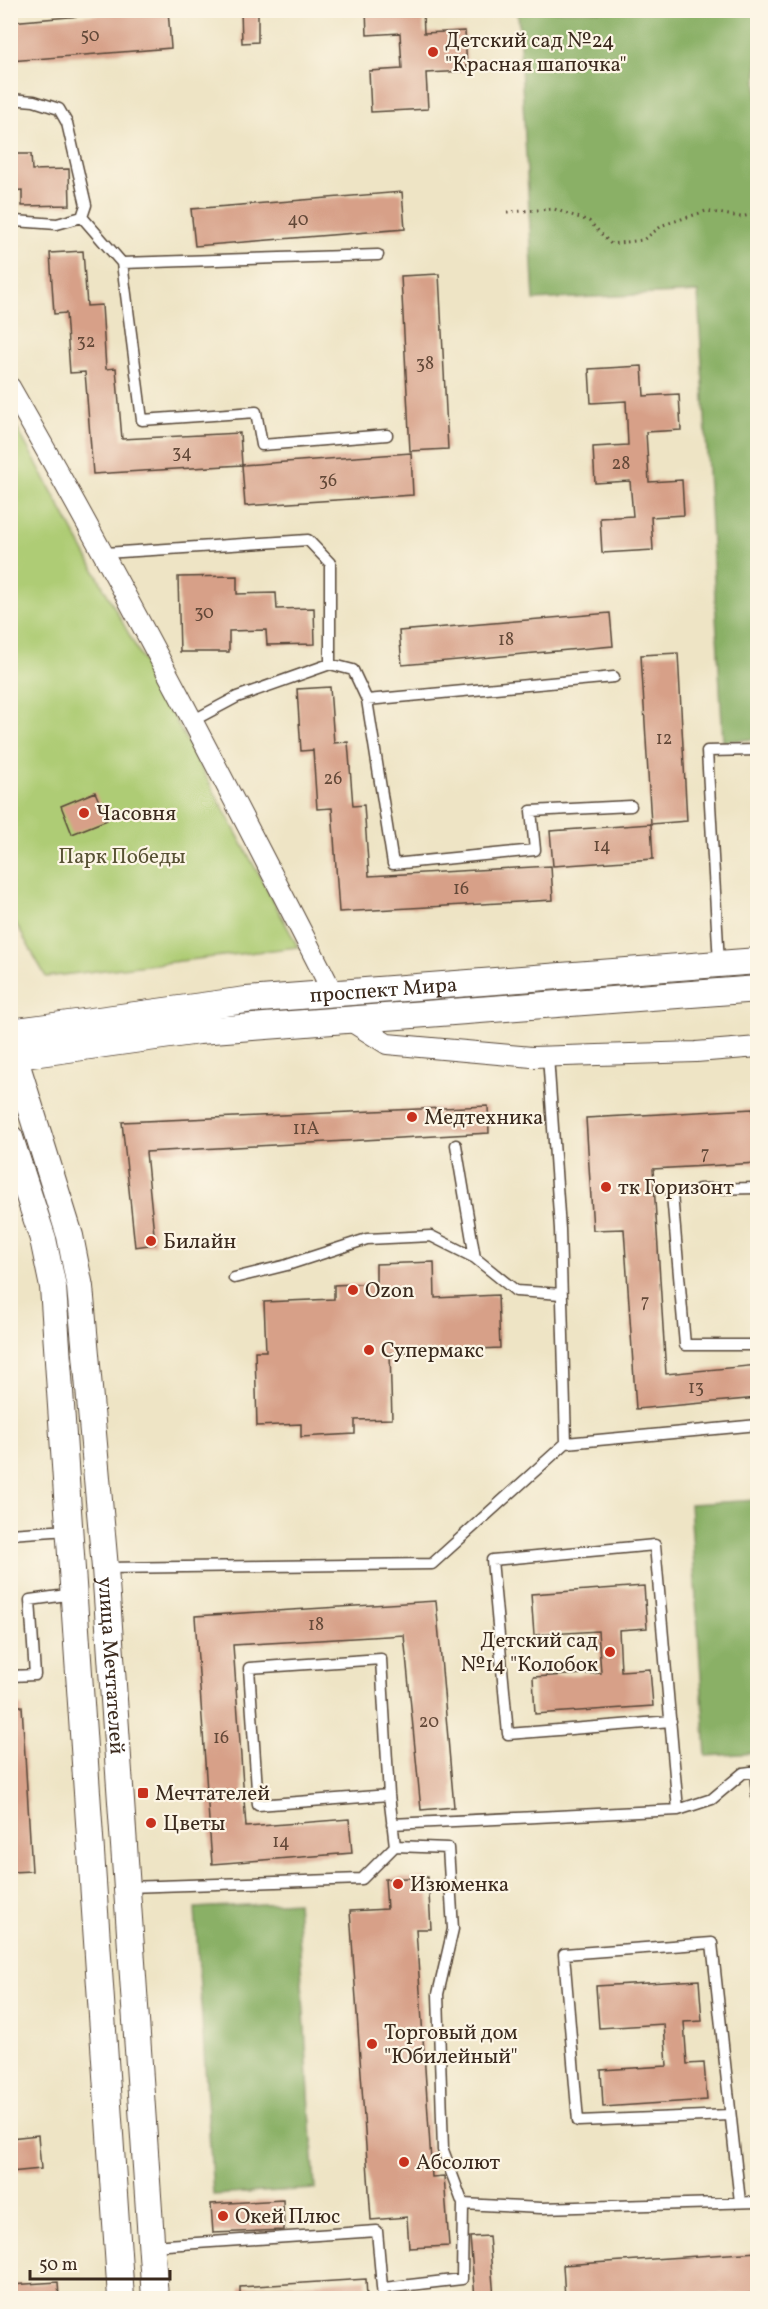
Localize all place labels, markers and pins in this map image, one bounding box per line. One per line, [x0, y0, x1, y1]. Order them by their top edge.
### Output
place label: Детский сад №24 "Красная шапочка" [445, 27, 627, 80]
marker: Детский сад №24 "Красная шапочка" [426, 45, 440, 59]
place label: Часовня [96, 800, 176, 829]
marker: Часовня [77, 806, 91, 820]
place label: Медтехника [424, 1104, 544, 1133]
marker: Медтехника [405, 1110, 419, 1124]
place label: тк Горизонт [618, 1174, 734, 1203]
marker: тк Горизонт [599, 1180, 613, 1194]
place label: Билайн [163, 1228, 236, 1257]
marker: Билайн [144, 1234, 158, 1248]
place label: Ozon [365, 1277, 415, 1306]
marker: Ozon [346, 1283, 360, 1297]
place label: Супермакс [381, 1337, 484, 1366]
marker: Супермакс [362, 1343, 376, 1357]
place label: Детский сад №14 "Колобок [461, 1627, 598, 1680]
marker: Детский сад №14 "Колобок [603, 1645, 617, 1659]
place label: Мечтателей [155, 1780, 270, 1809]
marker: Мечтателей [136, 1786, 150, 1800]
place label: Цветы [163, 1810, 226, 1839]
marker: Цветы [144, 1816, 158, 1830]
place label: Изюменка [410, 1871, 509, 1900]
marker: Изюменка [391, 1877, 405, 1891]
place label: Торговый дом "Юбилейный" [384, 2019, 518, 2072]
marker: Торговый дом "Юбилейный" [365, 2037, 379, 2051]
place label: Абсолют [416, 2149, 501, 2178]
marker: Абсолют [397, 2155, 411, 2169]
place label: Окей Плюс [235, 2203, 340, 2232]
marker: Окей Плюс [216, 2209, 230, 2223]

